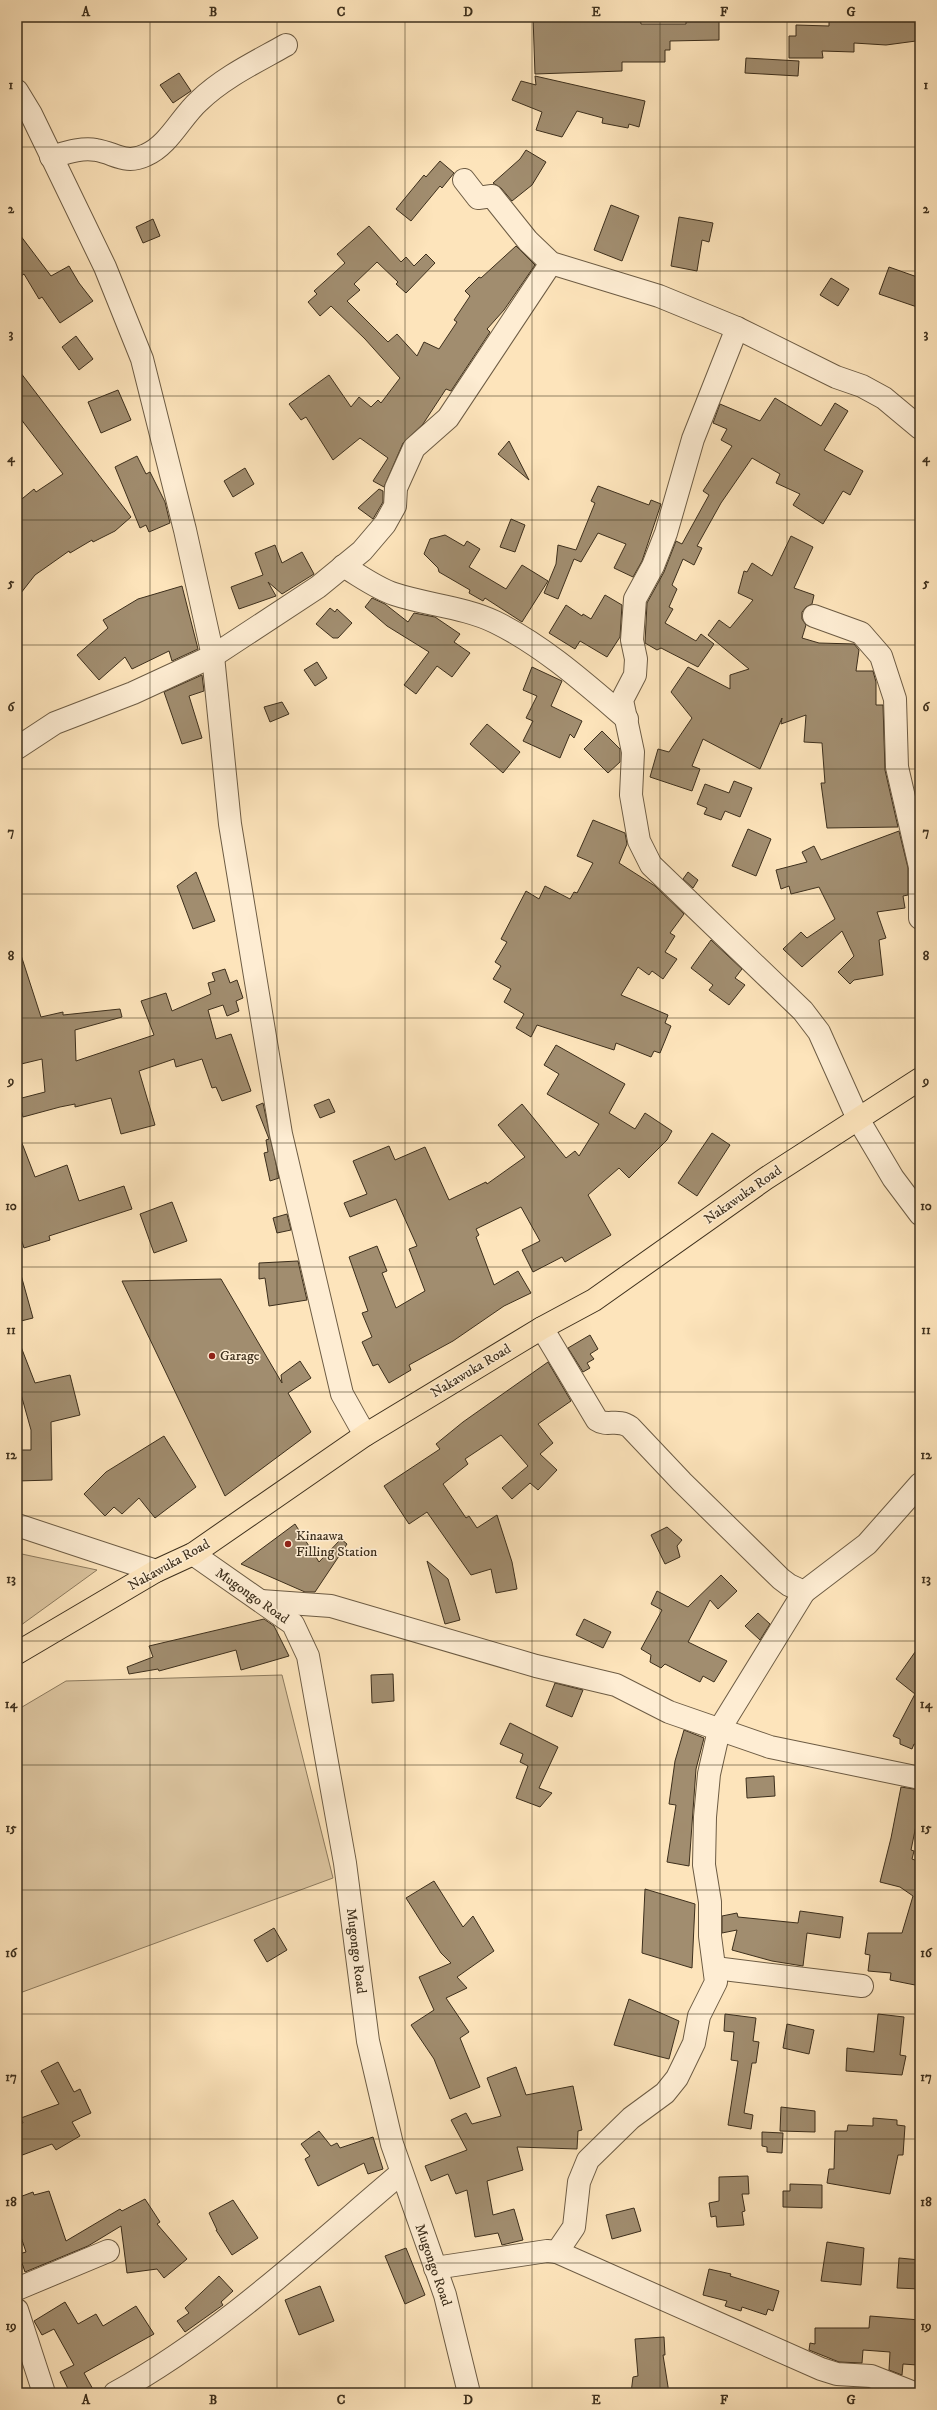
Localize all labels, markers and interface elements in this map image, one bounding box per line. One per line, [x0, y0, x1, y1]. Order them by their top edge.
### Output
text: A [81, 4, 91, 20]
text: B [209, 4, 217, 20]
text: C [337, 4, 346, 20]
text: D [463, 4, 473, 20]
text: E [591, 4, 601, 20]
text: F [720, 4, 729, 20]
text: G [846, 4, 856, 20]
text: 1 [9, 77, 14, 93]
text: 1 [924, 77, 929, 93]
text: 2 [8, 201, 15, 217]
text: 2 [923, 201, 930, 217]
text: 3 [9, 326, 14, 342]
text: 3 [924, 326, 929, 342]
text: 4 [6, 450, 15, 467]
text: 4 [921, 450, 930, 467]
text: 5 [7, 575, 15, 591]
text: 5 [922, 575, 930, 591]
text: 6 [8, 699, 16, 715]
text: 6 [923, 699, 931, 715]
text: 7 [8, 824, 15, 840]
text: 7 [923, 824, 930, 840]
text: 8 [8, 948, 15, 964]
text: 8 [923, 948, 930, 964]
text: 9 [7, 1073, 14, 1089]
text: 9 [922, 1073, 929, 1089]
street label: Nakawuka Road [701, 1162, 785, 1228]
text: 10 [5, 1198, 17, 1214]
text: 10 [920, 1198, 932, 1214]
text: 11 [6, 1322, 16, 1338]
text: 11 [921, 1322, 931, 1338]
street label: Nakawuka Road [428, 1340, 514, 1402]
place label: Garage [220, 1347, 260, 1365]
marker: Garage [207, 1351, 217, 1361]
text: 12 [5, 1447, 17, 1463]
text: 12 [920, 1447, 932, 1463]
place label: Kinaawa Filling Station [296, 1527, 378, 1561]
street label: Nakawuka Road [125, 1535, 213, 1595]
marker: Kinaawa Filling Station [283, 1539, 293, 1549]
street label: Mugongo Road [212, 1564, 292, 1628]
text: 13 [6, 1571, 16, 1587]
text: 13 [921, 1571, 931, 1587]
text: 14 [5, 1696, 18, 1713]
text: 14 [920, 1696, 933, 1713]
text: 15 [5, 1820, 17, 1836]
text: 15 [920, 1820, 932, 1836]
street label: Mugongo Road [342, 1907, 370, 1995]
text: 16 [5, 1945, 18, 1961]
text: 16 [920, 1945, 933, 1961]
text: 17 [5, 2069, 17, 2085]
text: 17 [920, 2069, 932, 2085]
text: 18 [5, 2194, 17, 2210]
text: 18 [920, 2194, 932, 2210]
street label: Mugongo Road [411, 2221, 455, 2309]
text: 19 [5, 2318, 17, 2334]
text: 19 [920, 2318, 932, 2334]
text: A [81, 2392, 91, 2408]
text: B [209, 2392, 217, 2408]
text: C [337, 2392, 346, 2408]
text: D [463, 2392, 473, 2408]
text: E [591, 2392, 601, 2408]
text: F [720, 2392, 729, 2408]
text: G [846, 2392, 856, 2408]

